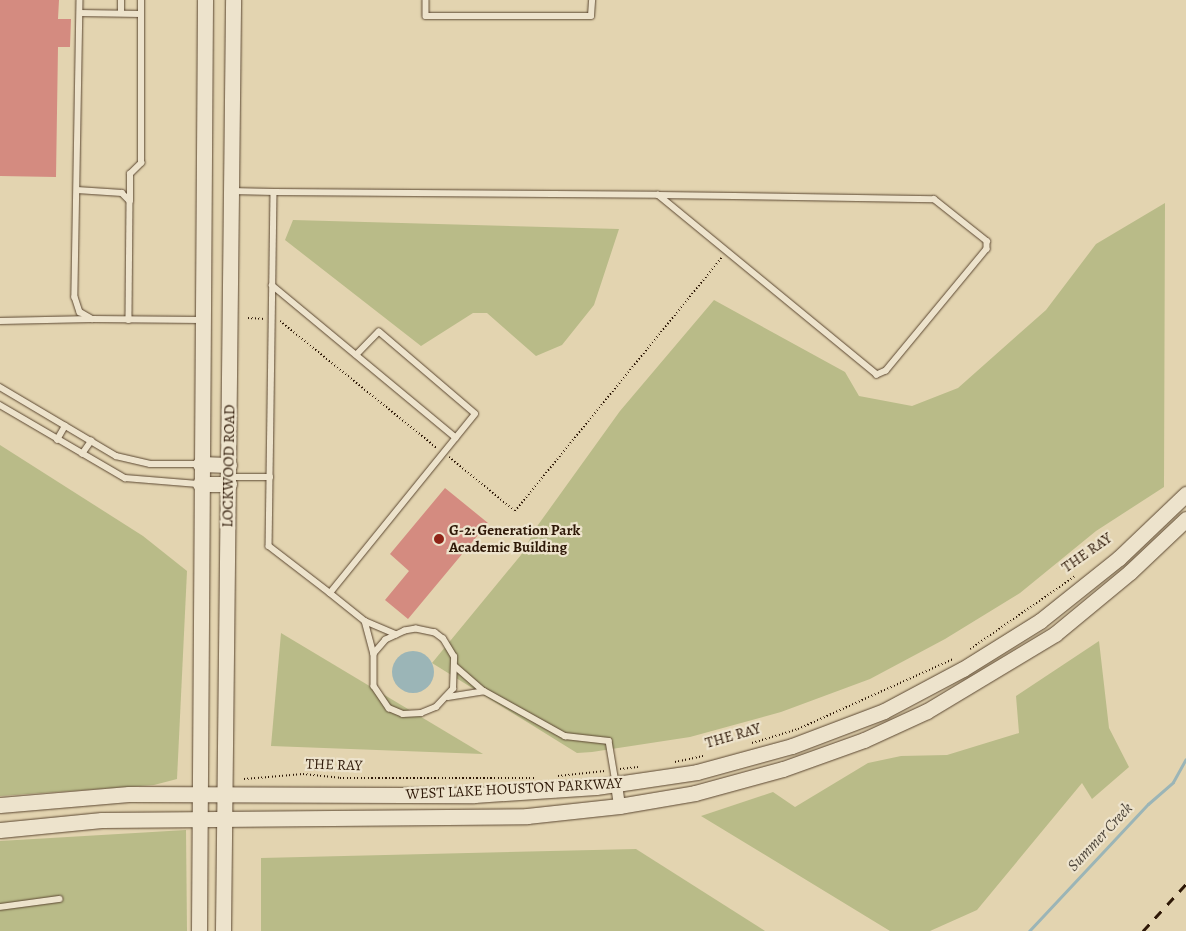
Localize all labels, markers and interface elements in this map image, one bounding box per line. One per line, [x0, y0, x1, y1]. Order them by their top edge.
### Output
street label: LOCKWOOD ROAD [219, 404, 239, 528]
place label: G-2: Generation Park Academic Building [449, 521, 580, 556]
street label: THE RAY [1059, 529, 1115, 577]
marker: G-2: Generation Park Academic Building [433, 533, 445, 545]
street label: THE RAY [703, 720, 763, 752]
street label: THE RAY [305, 755, 363, 775]
street label: WEST LAKE HOUSTON PARKWAY [405, 774, 623, 804]
water label: Summer Creek [1063, 799, 1137, 875]

